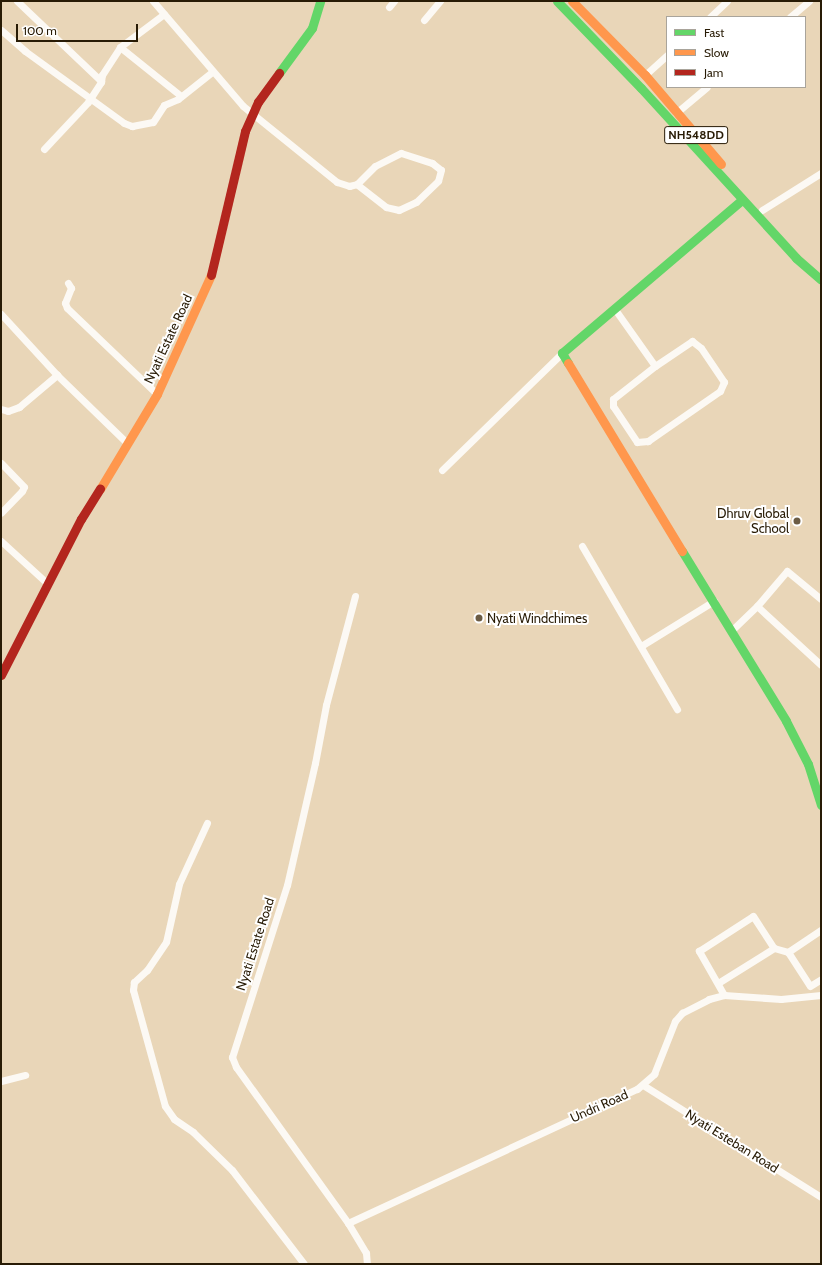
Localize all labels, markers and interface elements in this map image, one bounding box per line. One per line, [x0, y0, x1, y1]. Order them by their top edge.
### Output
scale bar [18, 16, 140, 42]
legend [666, 16, 806, 88]
text: 100 m [23, 23, 57, 38]
text: Fast [704, 25, 724, 40]
text: Slow [704, 45, 729, 60]
text: Jam [704, 65, 723, 80]
road number: NH548DD [664, 125, 728, 145]
street label: Nyati Estate Road [140, 292, 196, 386]
place label: Dhruv Global School [717, 506, 789, 537]
marker: Dhruv Global School [792, 516, 802, 526]
place label: Nyati Windchimes [487, 610, 587, 626]
marker: Nyati Windchimes [474, 613, 484, 623]
street label: Nyati Estate Road [233, 896, 277, 992]
street label: Undri Road [568, 1086, 630, 1126]
street label: Nyati Esteban Road [682, 1106, 782, 1176]

